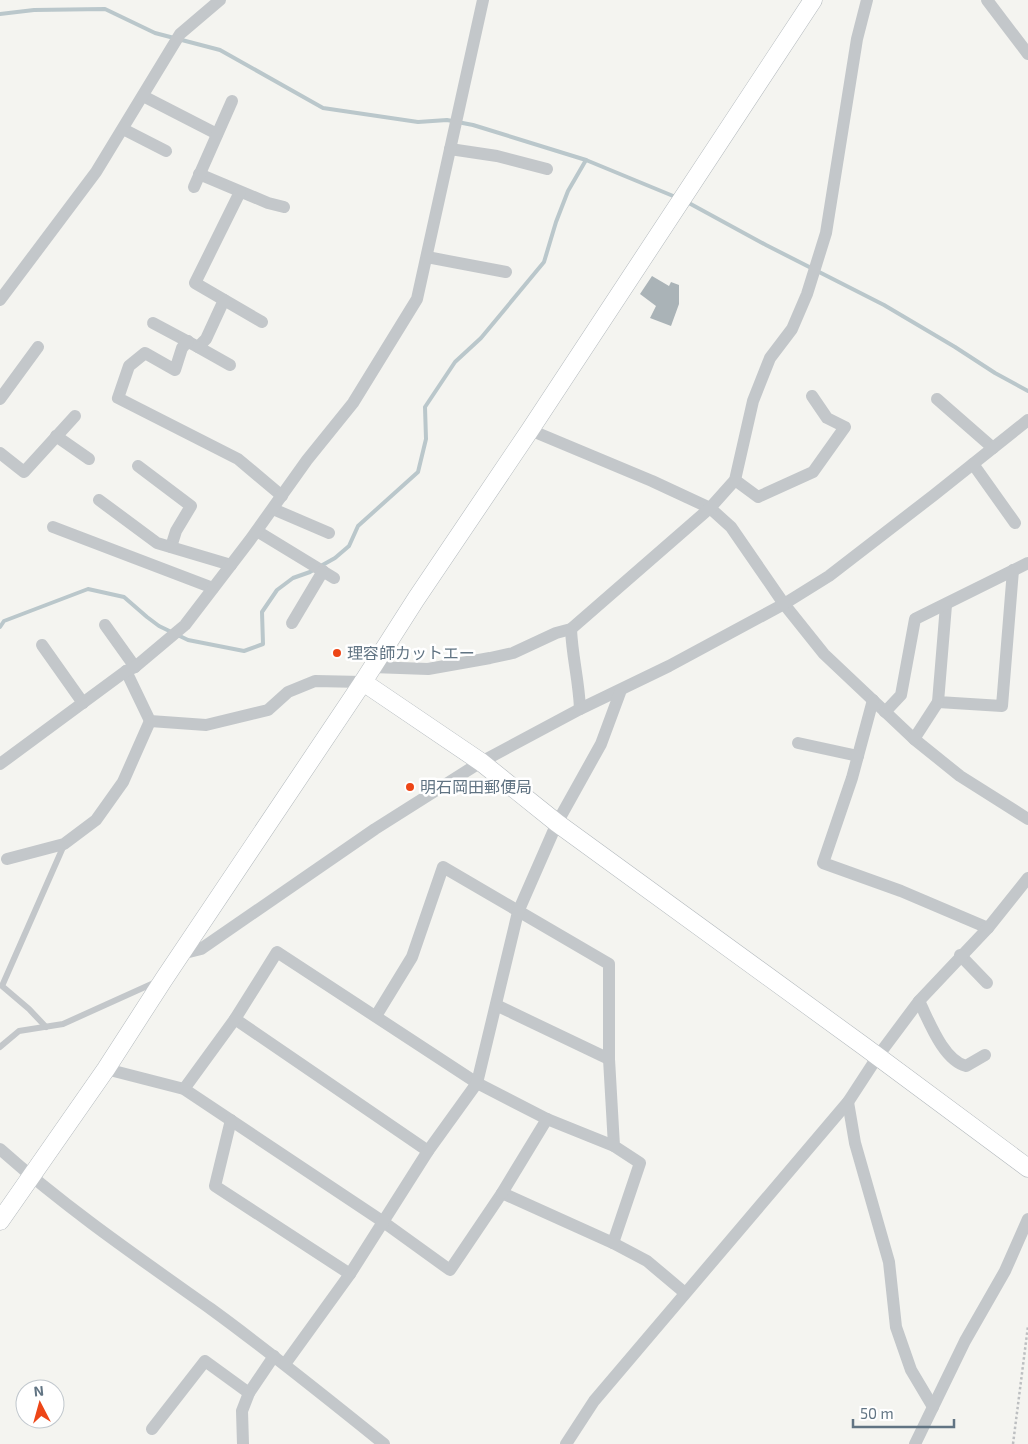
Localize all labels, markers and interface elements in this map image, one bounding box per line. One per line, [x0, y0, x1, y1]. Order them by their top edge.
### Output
place label: 理容師カットエー [347, 643, 475, 662]
marker: 理容師カットエー [331, 647, 343, 659]
place label: 明石岡田郵便局 [420, 777, 532, 796]
marker: 明石岡田郵便局 [404, 781, 416, 793]
north arrow [15, 1379, 65, 1429]
text: N [33, 1382, 45, 1400]
scale bar [853, 1396, 954, 1428]
text: 50 m [860, 1404, 894, 1422]

